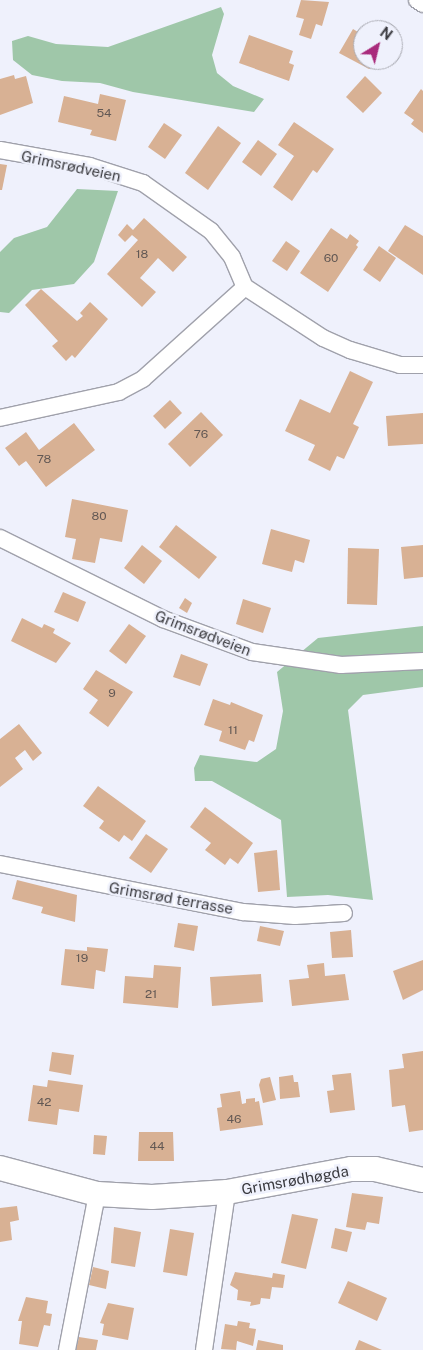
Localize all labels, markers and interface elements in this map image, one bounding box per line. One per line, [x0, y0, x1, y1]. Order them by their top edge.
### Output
north arrow [353, 20, 403, 70]
text: N [377, 24, 395, 43]
house number: 54 [96, 107, 112, 121]
street label: Grimsrødveien [20, 147, 122, 185]
house number: 18 [136, 248, 148, 262]
house number: 60 [324, 252, 338, 266]
house number: 76 [194, 428, 208, 442]
house number: 78 [37, 453, 51, 467]
house number: 80 [91, 510, 107, 524]
street label: Grimsrødveien [152, 606, 254, 660]
house number: 9 [108, 687, 116, 701]
house number: 11 [228, 724, 238, 738]
street label: Grimsrød terrasse [108, 878, 234, 918]
house number: 19 [76, 952, 88, 966]
house number: 21 [145, 988, 157, 1002]
house number: 42 [37, 1096, 51, 1110]
house number: 46 [226, 1113, 242, 1127]
house number: 44 [149, 1140, 165, 1154]
street label: Grimsrødhøgda [240, 1162, 350, 1198]

